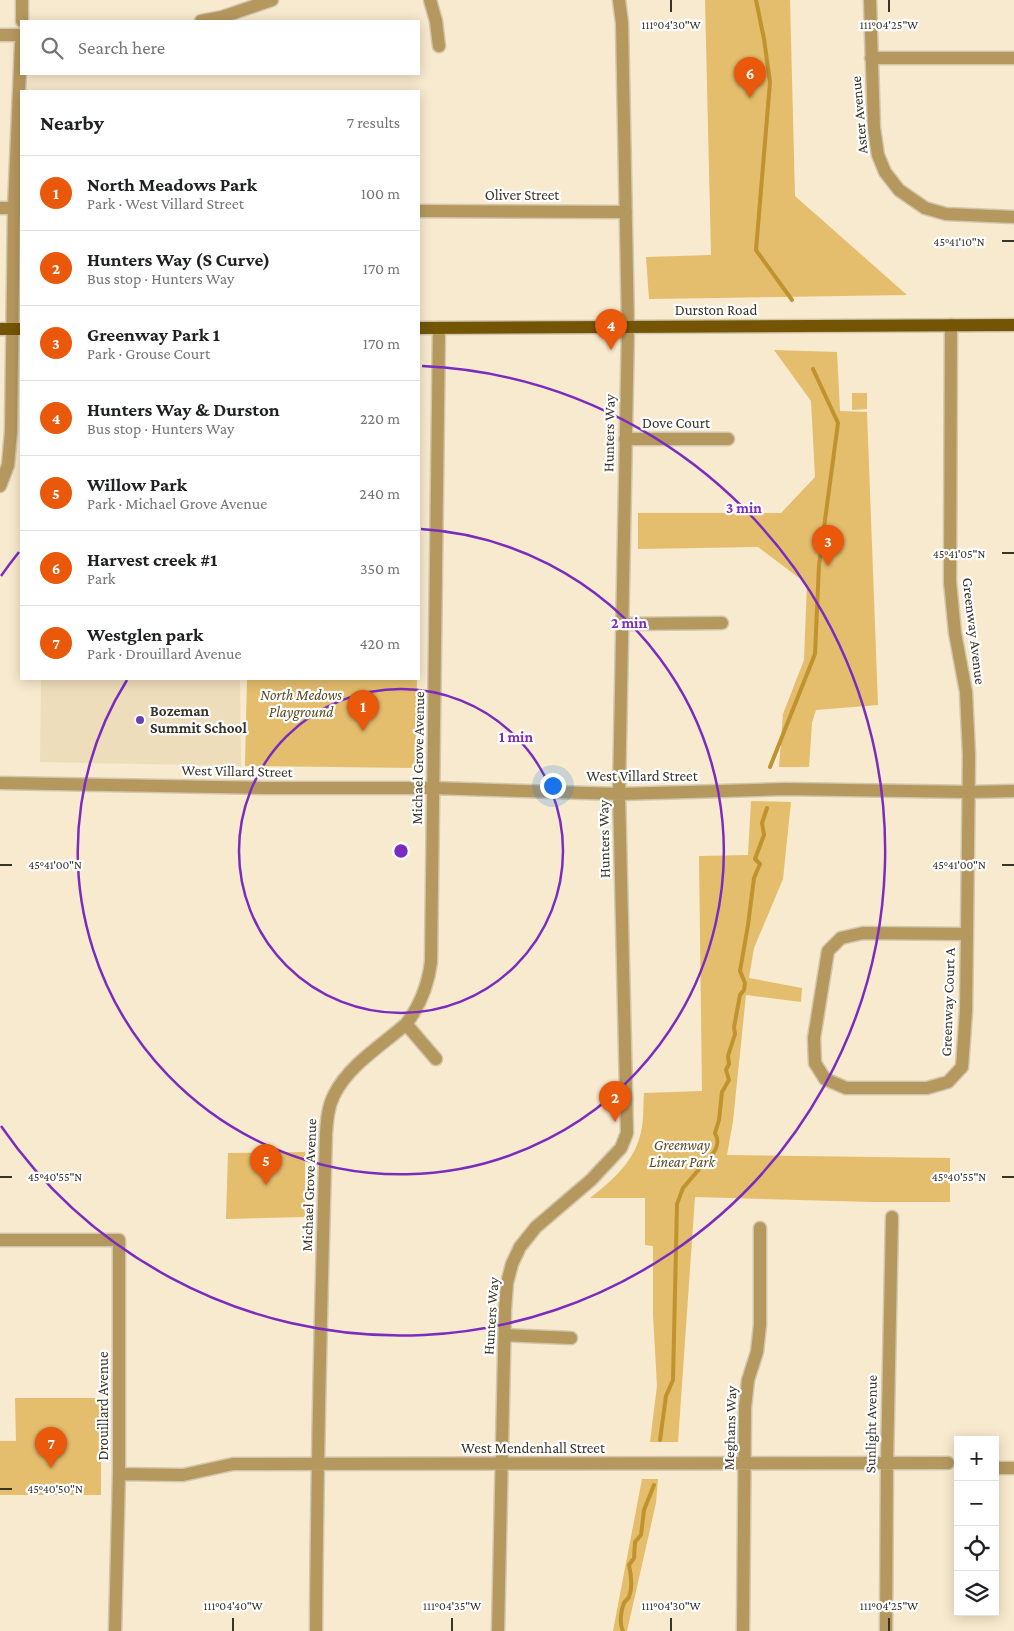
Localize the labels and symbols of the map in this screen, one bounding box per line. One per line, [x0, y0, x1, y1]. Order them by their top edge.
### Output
text: 111°04'30"W [641, 18, 701, 32]
text: 111°04'25"W [860, 18, 918, 32]
pin: 6 [734, 57, 766, 98]
street label: Aster Avenue [848, 75, 870, 155]
street label: Oliver Street [485, 187, 560, 203]
text: 45°41'10"N [933, 235, 985, 249]
street label: Durston Road [675, 302, 757, 318]
pin: 4 [595, 309, 627, 350]
street label: Hunters Way [600, 394, 619, 472]
street label: Dove Court [642, 415, 711, 431]
text: 3 min [726, 500, 762, 516]
pin: 3 [812, 525, 844, 566]
text: 45°41'05"N [933, 547, 985, 561]
street label: Greenway Avenue [959, 577, 989, 686]
text: 2 min [611, 615, 647, 631]
park label: North Medows Playground [260, 687, 342, 721]
pin: 1 [347, 690, 379, 731]
street label: Michael Grove Avenue [409, 691, 427, 825]
place label: Bozeman Summit School [150, 703, 247, 736]
marker: Bozeman Summit School [134, 714, 146, 726]
text: 1 min [499, 729, 533, 745]
street label: West Villard Street [181, 762, 294, 780]
street label: West Villard Street [586, 768, 699, 784]
your location [540, 773, 566, 799]
street label: Hunters Way [595, 800, 614, 878]
centre of rings [392, 842, 410, 860]
text: 45°41'00"N [28, 858, 82, 872]
text: 45°41'00"N [932, 858, 986, 872]
street label: Greenway Court A [938, 947, 959, 1057]
pin: 2 [599, 1081, 631, 1122]
street label: Michael Grove Avenue [299, 1118, 319, 1252]
park label: Greenway Linear Park [649, 1137, 716, 1170]
pin: 5 [250, 1144, 282, 1185]
text: 45°40'55"N [28, 1170, 82, 1184]
text: 45°40'55"N [932, 1170, 986, 1184]
street label: Hunters Way [480, 1276, 503, 1356]
street label: Drouillard Avenue [95, 1351, 111, 1461]
street label: Sunlight Avenue [862, 1374, 881, 1473]
street label: Meghans Way [721, 1385, 740, 1471]
pin: 7 [35, 1427, 67, 1468]
street label: West Mendenhall Street [461, 1440, 606, 1456]
text: 45°40'50"N [27, 1482, 83, 1496]
text: 111°04'40"W [203, 1599, 263, 1613]
text: 111°04'35"W [423, 1599, 481, 1613]
text: 111°04'30"W [641, 1599, 701, 1613]
text: 111°04'25"W [860, 1599, 918, 1613]

